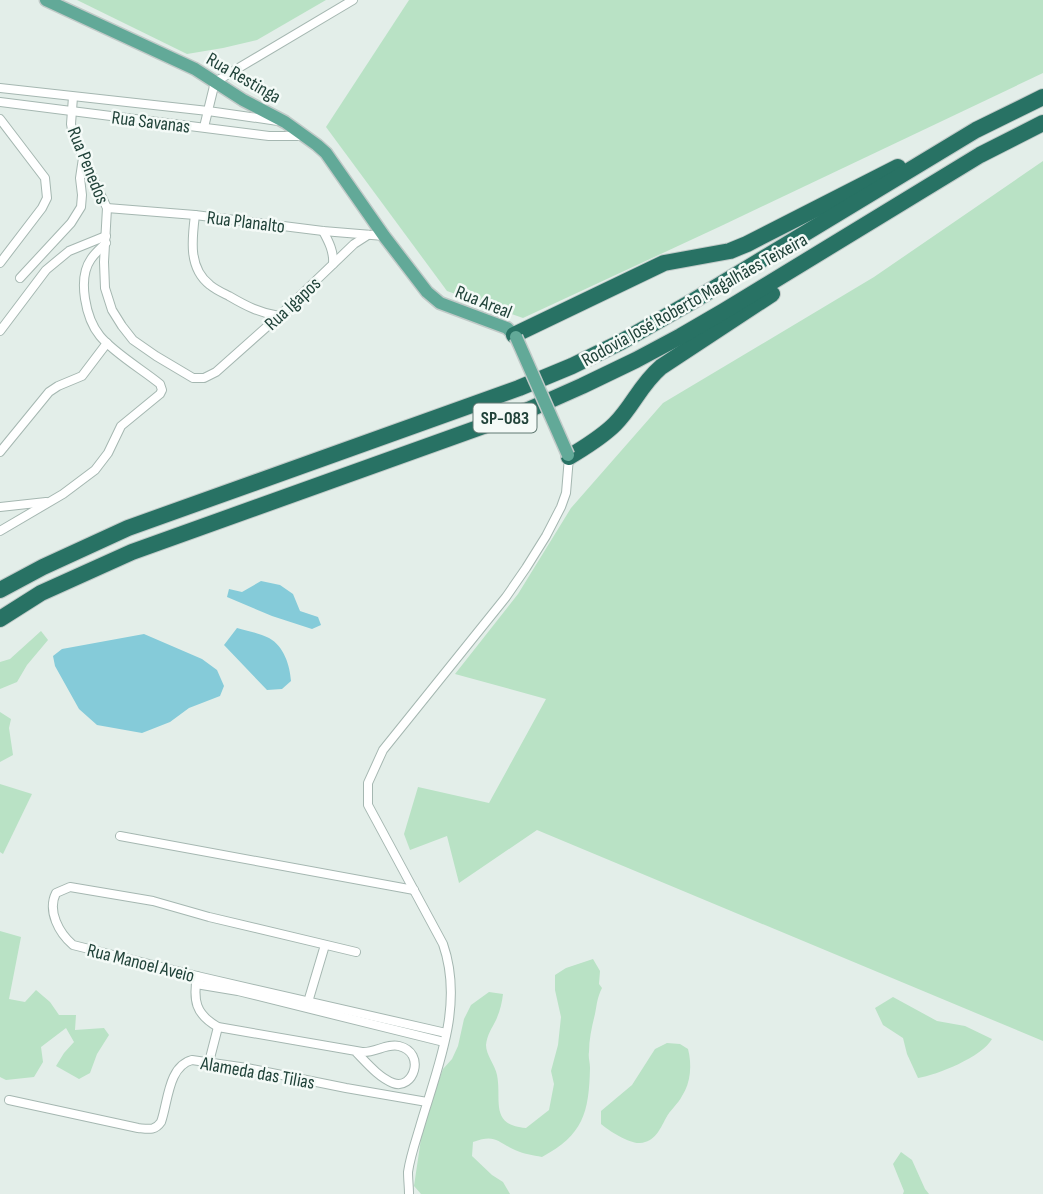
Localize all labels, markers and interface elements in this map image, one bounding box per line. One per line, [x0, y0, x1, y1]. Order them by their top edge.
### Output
street label: Rua Restinga [202, 48, 285, 109]
street label: Rua Savanas [110, 106, 192, 139]
street label: Rua Penedos [62, 124, 114, 208]
street label: Rua Planalto [205, 206, 286, 239]
street label: Rodovia José Roberto Magalhães Teixeira [578, 229, 812, 372]
street label: Rua Igapos [260, 272, 326, 336]
street label: Rua Areal [452, 281, 515, 324]
road number: SP-083 [474, 404, 536, 432]
street label: Rua Manoel Aveio [84, 939, 197, 988]
street label: Alameda das Tilias [198, 1052, 317, 1095]

